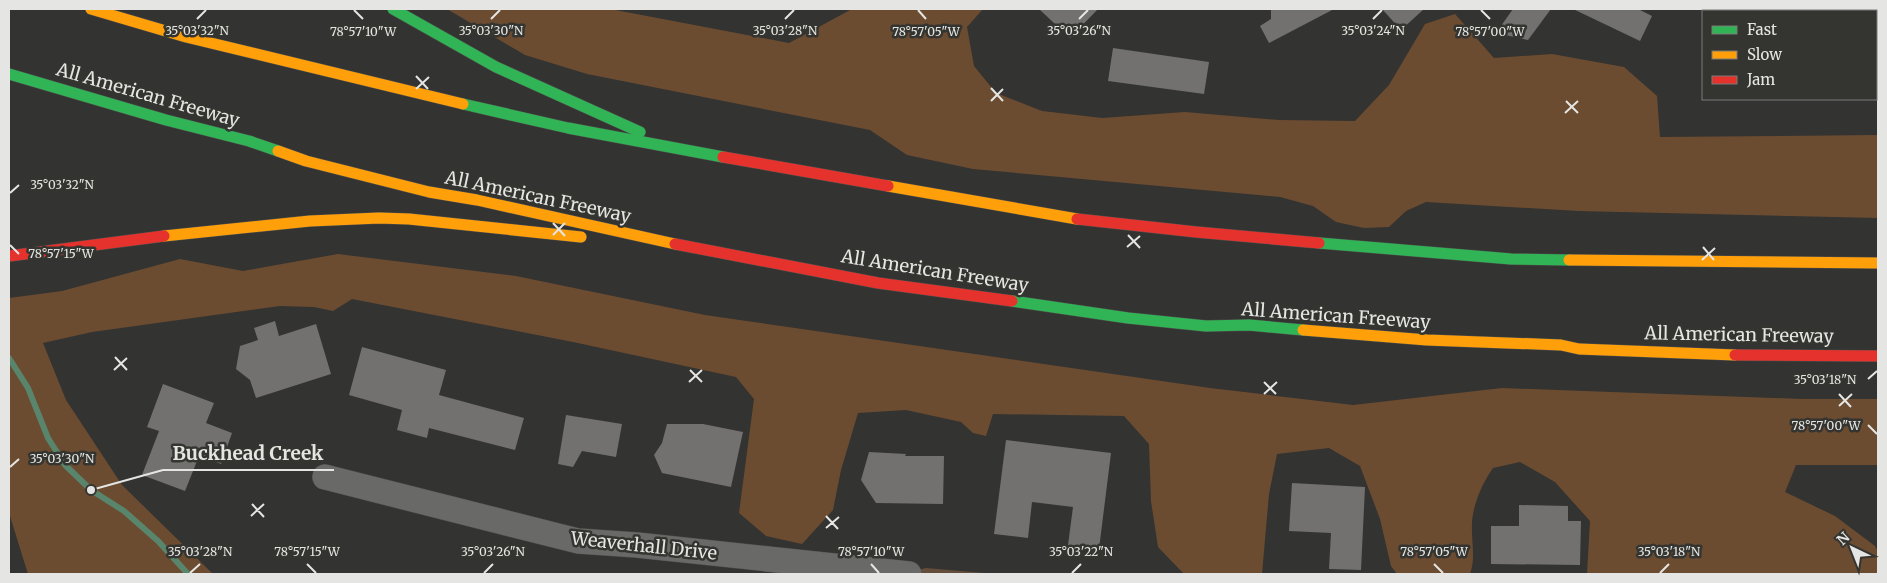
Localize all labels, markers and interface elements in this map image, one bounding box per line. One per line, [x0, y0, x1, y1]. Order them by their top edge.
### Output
legend [1702, 10, 1877, 100]
text: Fast [1747, 20, 1777, 39]
text: 35°03'32"N [165, 23, 230, 38]
text: 35°03'30"N [459, 23, 524, 38]
text: 35°03'28"N [753, 23, 818, 38]
text: 35°03'26"N [1047, 23, 1112, 38]
text: 35°03'24"N [1341, 23, 1405, 38]
text: 78°57'10"W [330, 24, 397, 39]
text: 78°57'05"W [892, 24, 961, 39]
text: 78°57'00"W [1456, 24, 1525, 39]
text: Slow [1747, 45, 1782, 64]
street label: All American Freeway [53, 57, 243, 132]
text: Jam [1746, 70, 1775, 89]
street label: All American Freeway [442, 165, 634, 228]
text: 35°03'32"N [30, 177, 95, 192]
street label: All American Freeway [839, 244, 1031, 297]
text: 78°57'15"W [28, 246, 95, 261]
street label: All American Freeway [1240, 297, 1432, 334]
street label: All American Freeway [1643, 321, 1834, 348]
text: 35°03'18"N [1794, 372, 1857, 387]
text: 78°57'00"W [1792, 418, 1861, 433]
callout: Buckhead Creek [163, 436, 334, 470]
text: Buckhead Creek [173, 441, 324, 465]
text: 35°03'30"N [30, 451, 95, 466]
north arrow [1827, 523, 1877, 573]
street label: Weaverhall Drive [569, 526, 718, 565]
text: N [1833, 528, 1853, 549]
text: 35°03'28"N [168, 544, 233, 559]
text: 78°57'15"W [274, 544, 341, 559]
text: 35°03'26"N [461, 544, 526, 559]
text: 78°57'10"W [838, 544, 905, 559]
text: 35°03'22"N [1049, 544, 1114, 559]
text: 78°57'05"W [1400, 544, 1469, 559]
text: 35°03'18"N [1638, 544, 1701, 559]

